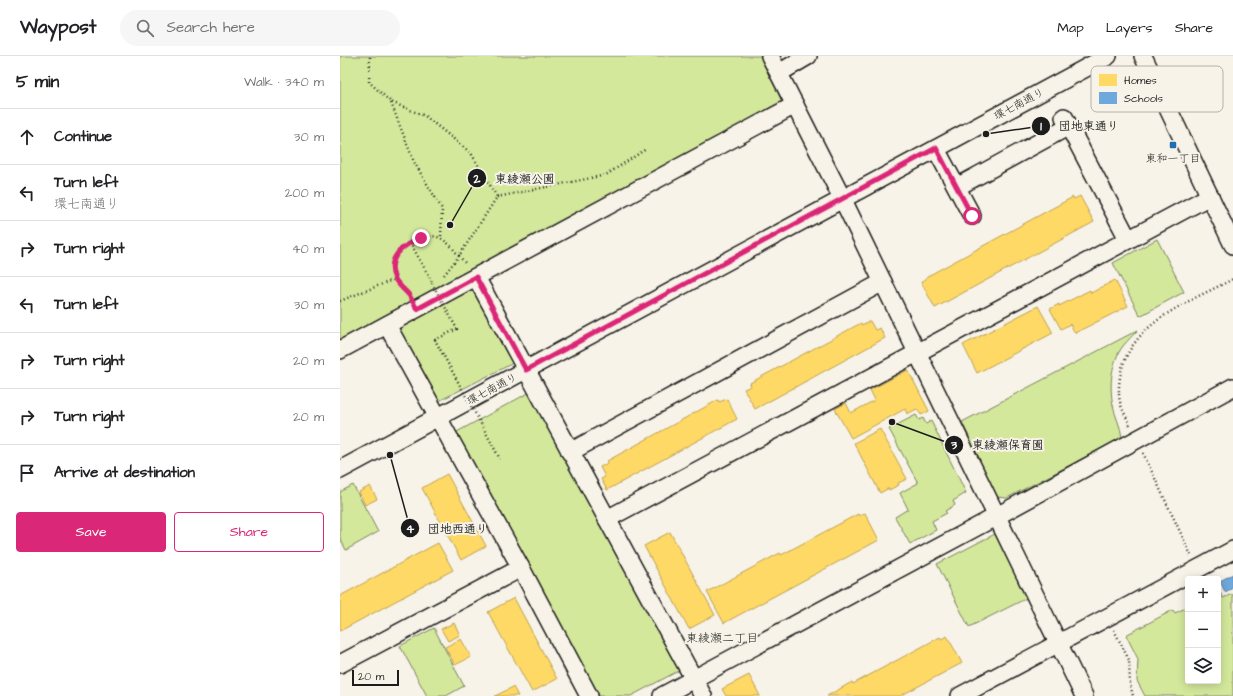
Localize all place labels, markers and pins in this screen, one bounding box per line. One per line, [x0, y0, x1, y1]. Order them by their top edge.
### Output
callout: 団地東通り [1031, 114, 1127, 138]
marker: 東和一丁目 [1168, 140, 1178, 150]
place label: 東和一丁目 [1146, 151, 1201, 166]
callout: 東綾瀬公園 [467, 166, 563, 190]
callout: 東綾瀬保育園 [944, 433, 1052, 457]
callout: 団地西通り [400, 516, 496, 540]

